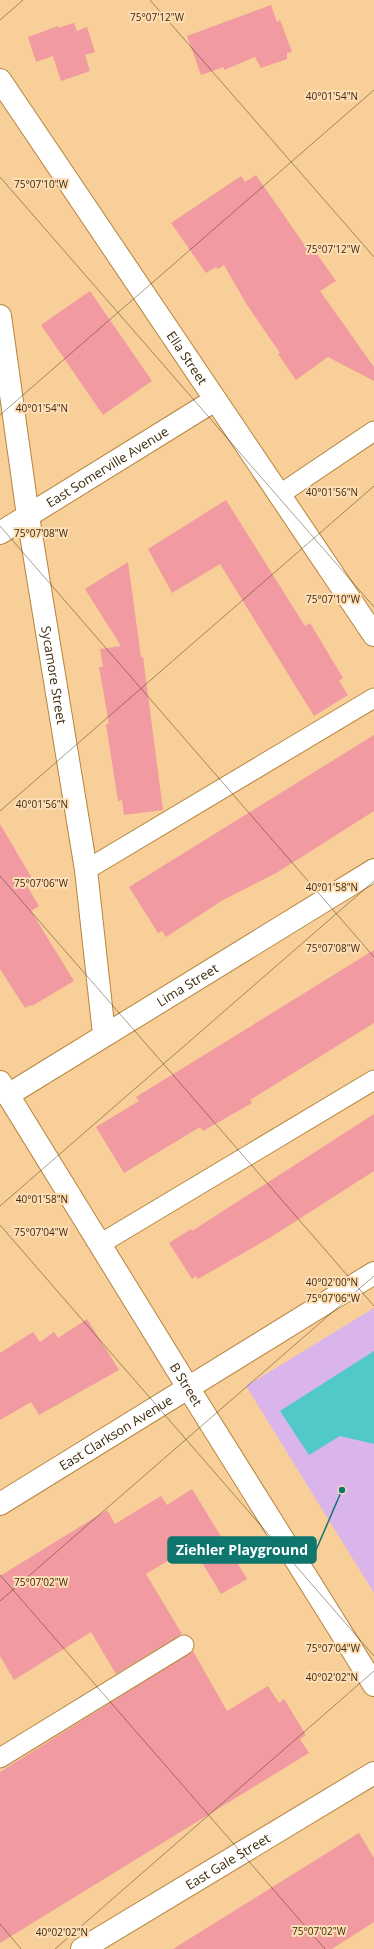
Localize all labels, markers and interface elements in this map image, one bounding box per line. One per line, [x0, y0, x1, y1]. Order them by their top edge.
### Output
text: 75°07'12"W [130, 10, 185, 24]
text: 40°01'54"N [306, 89, 358, 103]
text: 75°07'10"W [14, 177, 69, 191]
text: 75°07'12"W [306, 242, 361, 256]
street label: Ella Street [163, 328, 212, 388]
text: 40°01'54"N [16, 401, 68, 415]
street label: East Somerville Avenue [43, 422, 172, 511]
text: 40°01'56"N [306, 485, 358, 499]
text: 75°07'08"W [14, 526, 69, 540]
text: 75°07'10"W [306, 592, 361, 606]
street label: Sycamore Street [37, 624, 71, 726]
text: 40°01'56"N [16, 797, 68, 811]
text: 75°07'06"W [14, 876, 69, 890]
text: 40°01'58"N [306, 880, 358, 894]
text: 75°07'08"W [306, 941, 361, 955]
street label: Lima Street [153, 959, 222, 1011]
text: 40°01'58"N [16, 1192, 68, 1206]
text: 75°07'04"W [14, 1225, 69, 1239]
text: 40°02'00"N [306, 1275, 358, 1289]
text: 75°07'06"W [306, 1291, 361, 1305]
street label: B Street [166, 1359, 207, 1410]
street label: East Clarkson Avenue [56, 1391, 176, 1474]
callout: Ziehler Playground [168, 1537, 316, 1563]
text: Ziehler Playground [176, 1540, 308, 1559]
text: 75°07'02"W [14, 1575, 69, 1589]
text: 75°07'04"W [306, 1641, 361, 1655]
text: 40°02'02"N [306, 1670, 358, 1684]
street label: East Gale Street [182, 1829, 274, 1894]
text: 75°07'02"W [292, 1924, 347, 1938]
text: 40°02'02"N [36, 1925, 88, 1939]

